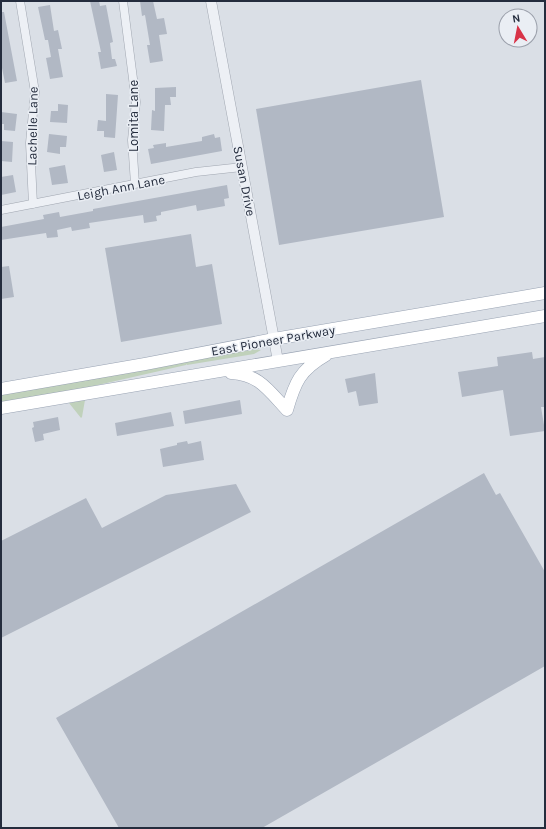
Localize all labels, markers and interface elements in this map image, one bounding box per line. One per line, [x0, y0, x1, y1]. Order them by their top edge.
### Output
north arrow [498, 8, 538, 48]
text: N [511, 12, 521, 26]
street label: Lomita Lane [126, 80, 141, 152]
street label: Lachelle Lane [24, 86, 41, 166]
street label: Susan Drive [230, 145, 259, 218]
street label: Leigh Ann Lane [76, 172, 166, 203]
street label: East Pioneer Parkway [210, 322, 336, 359]

